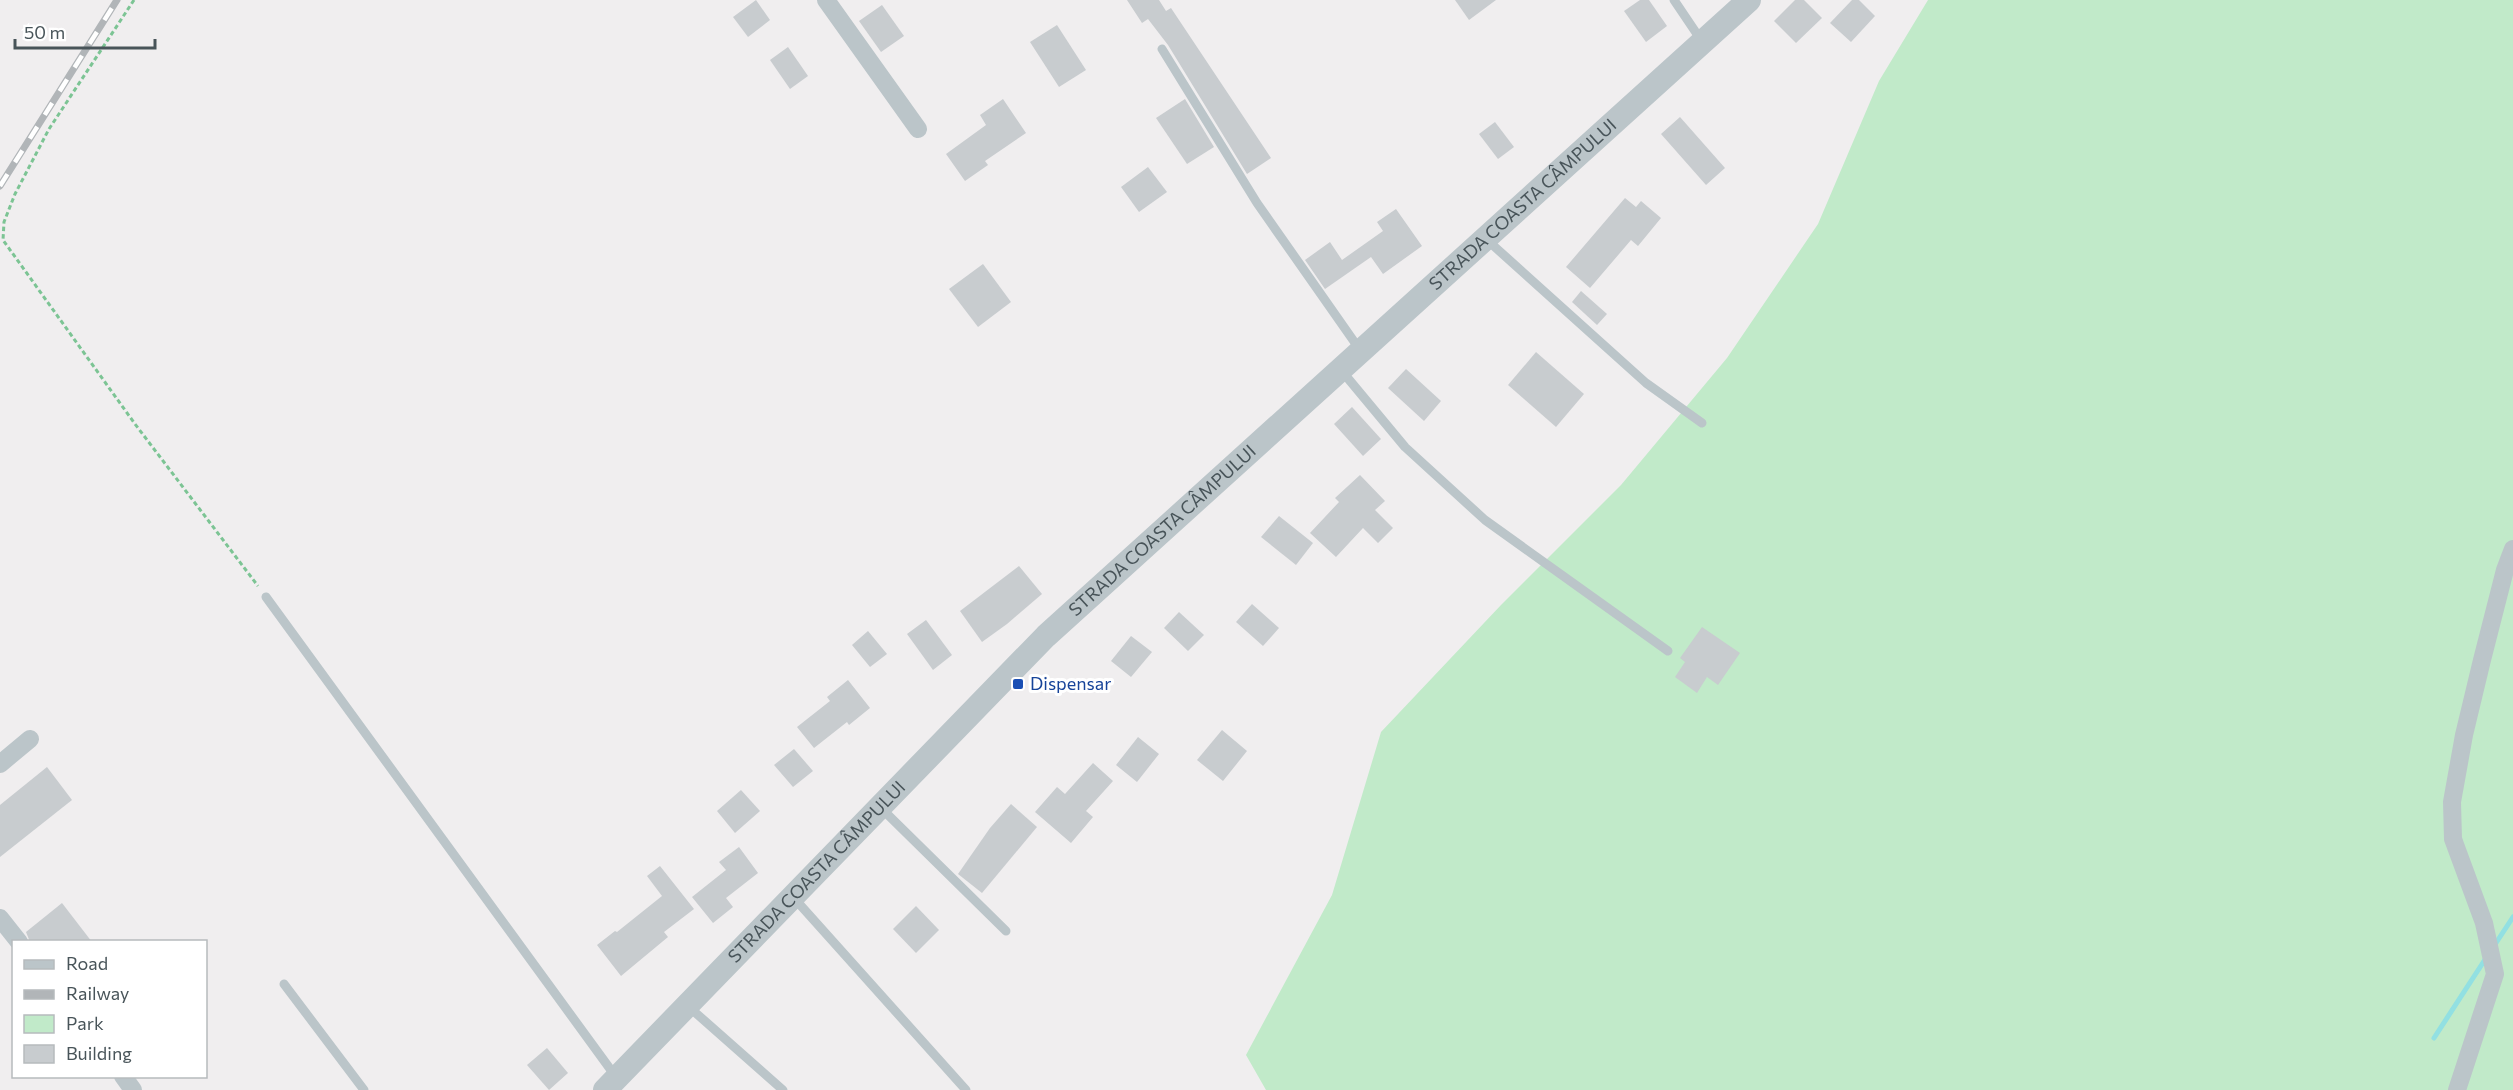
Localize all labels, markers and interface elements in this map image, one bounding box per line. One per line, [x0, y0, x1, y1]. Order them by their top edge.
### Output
scale bar [15, 12, 154, 50]
text: 50 m [24, 21, 65, 43]
street label: STRADA COASTA CÂMPULUI [1424, 114, 1620, 294]
street label: STRADA COASTA CÂMPULUI [1064, 440, 1260, 620]
place label: Dispensar [1030, 672, 1111, 694]
marker: Dispensar [1011, 677, 1025, 691]
street label: STRADA COASTA CÂMPULUI [723, 776, 909, 967]
legend [12, 940, 207, 1078]
text: Road [66, 952, 108, 974]
text: Railway [66, 982, 129, 1004]
text: Park [66, 1012, 104, 1034]
text: Building [66, 1042, 132, 1064]

